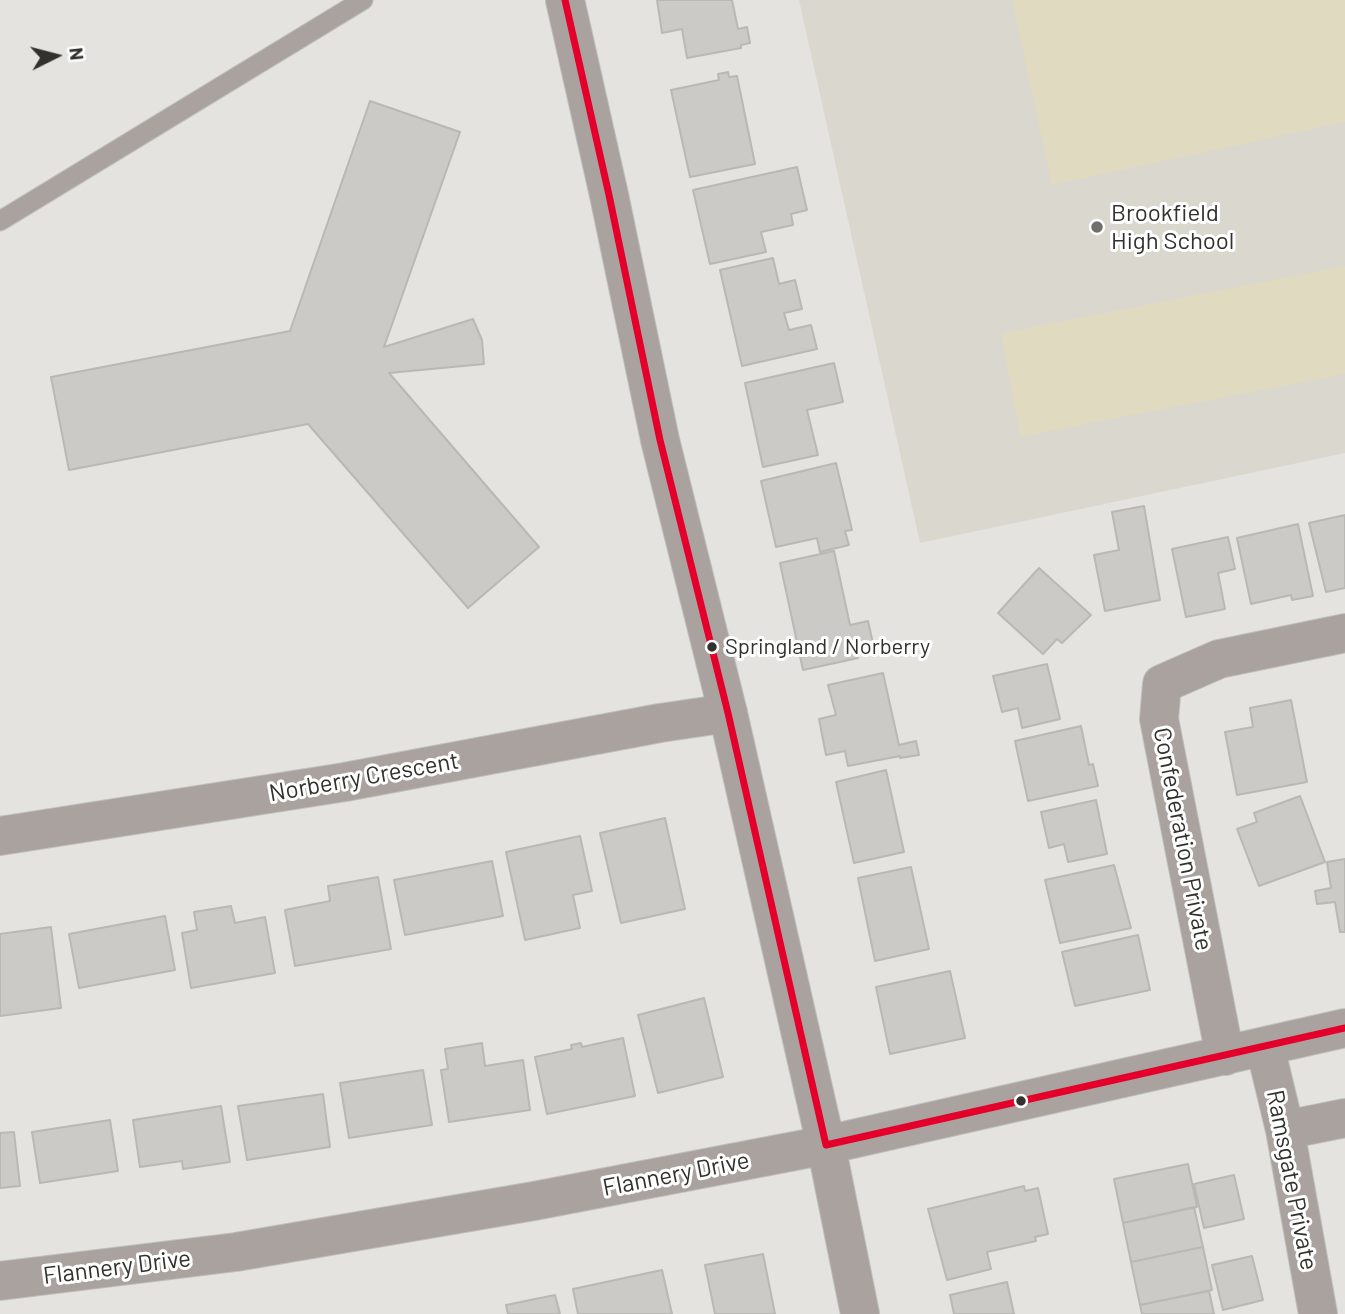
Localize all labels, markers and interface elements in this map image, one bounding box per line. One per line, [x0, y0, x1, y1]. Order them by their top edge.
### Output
north arrow [21, 21, 91, 91]
text: N [65, 46, 89, 61]
place label: Brookfield High School [1111, 199, 1234, 255]
marker: Brookfield High School [1089, 219, 1105, 235]
place label: Springland / Norberry [725, 634, 930, 660]
marker: Springland / Norberry [705, 640, 719, 654]
street label: Confederation Private [1147, 725, 1219, 953]
street label: Norberry Crescent [267, 746, 461, 808]
street label: Ramsgate Private [1260, 1088, 1324, 1272]
unlabelled marker [1014, 1094, 1028, 1108]
street label: Flannery Drive [600, 1146, 752, 1202]
street label: Flannery Drive [41, 1244, 193, 1290]

